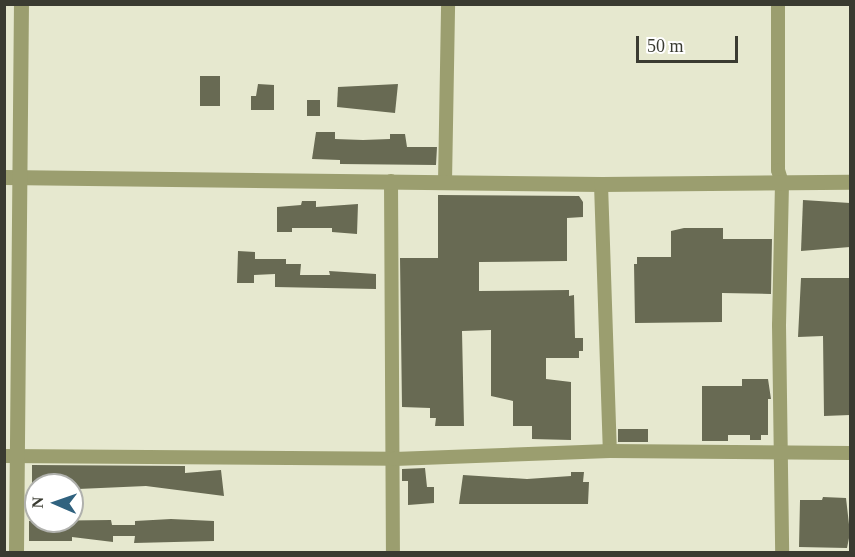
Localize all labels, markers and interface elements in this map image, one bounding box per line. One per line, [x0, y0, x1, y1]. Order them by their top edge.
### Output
scale bar [639, 24, 741, 62]
text: 50 m [647, 36, 684, 56]
north arrow [24, 473, 84, 533]
text: N [29, 496, 46, 508]

